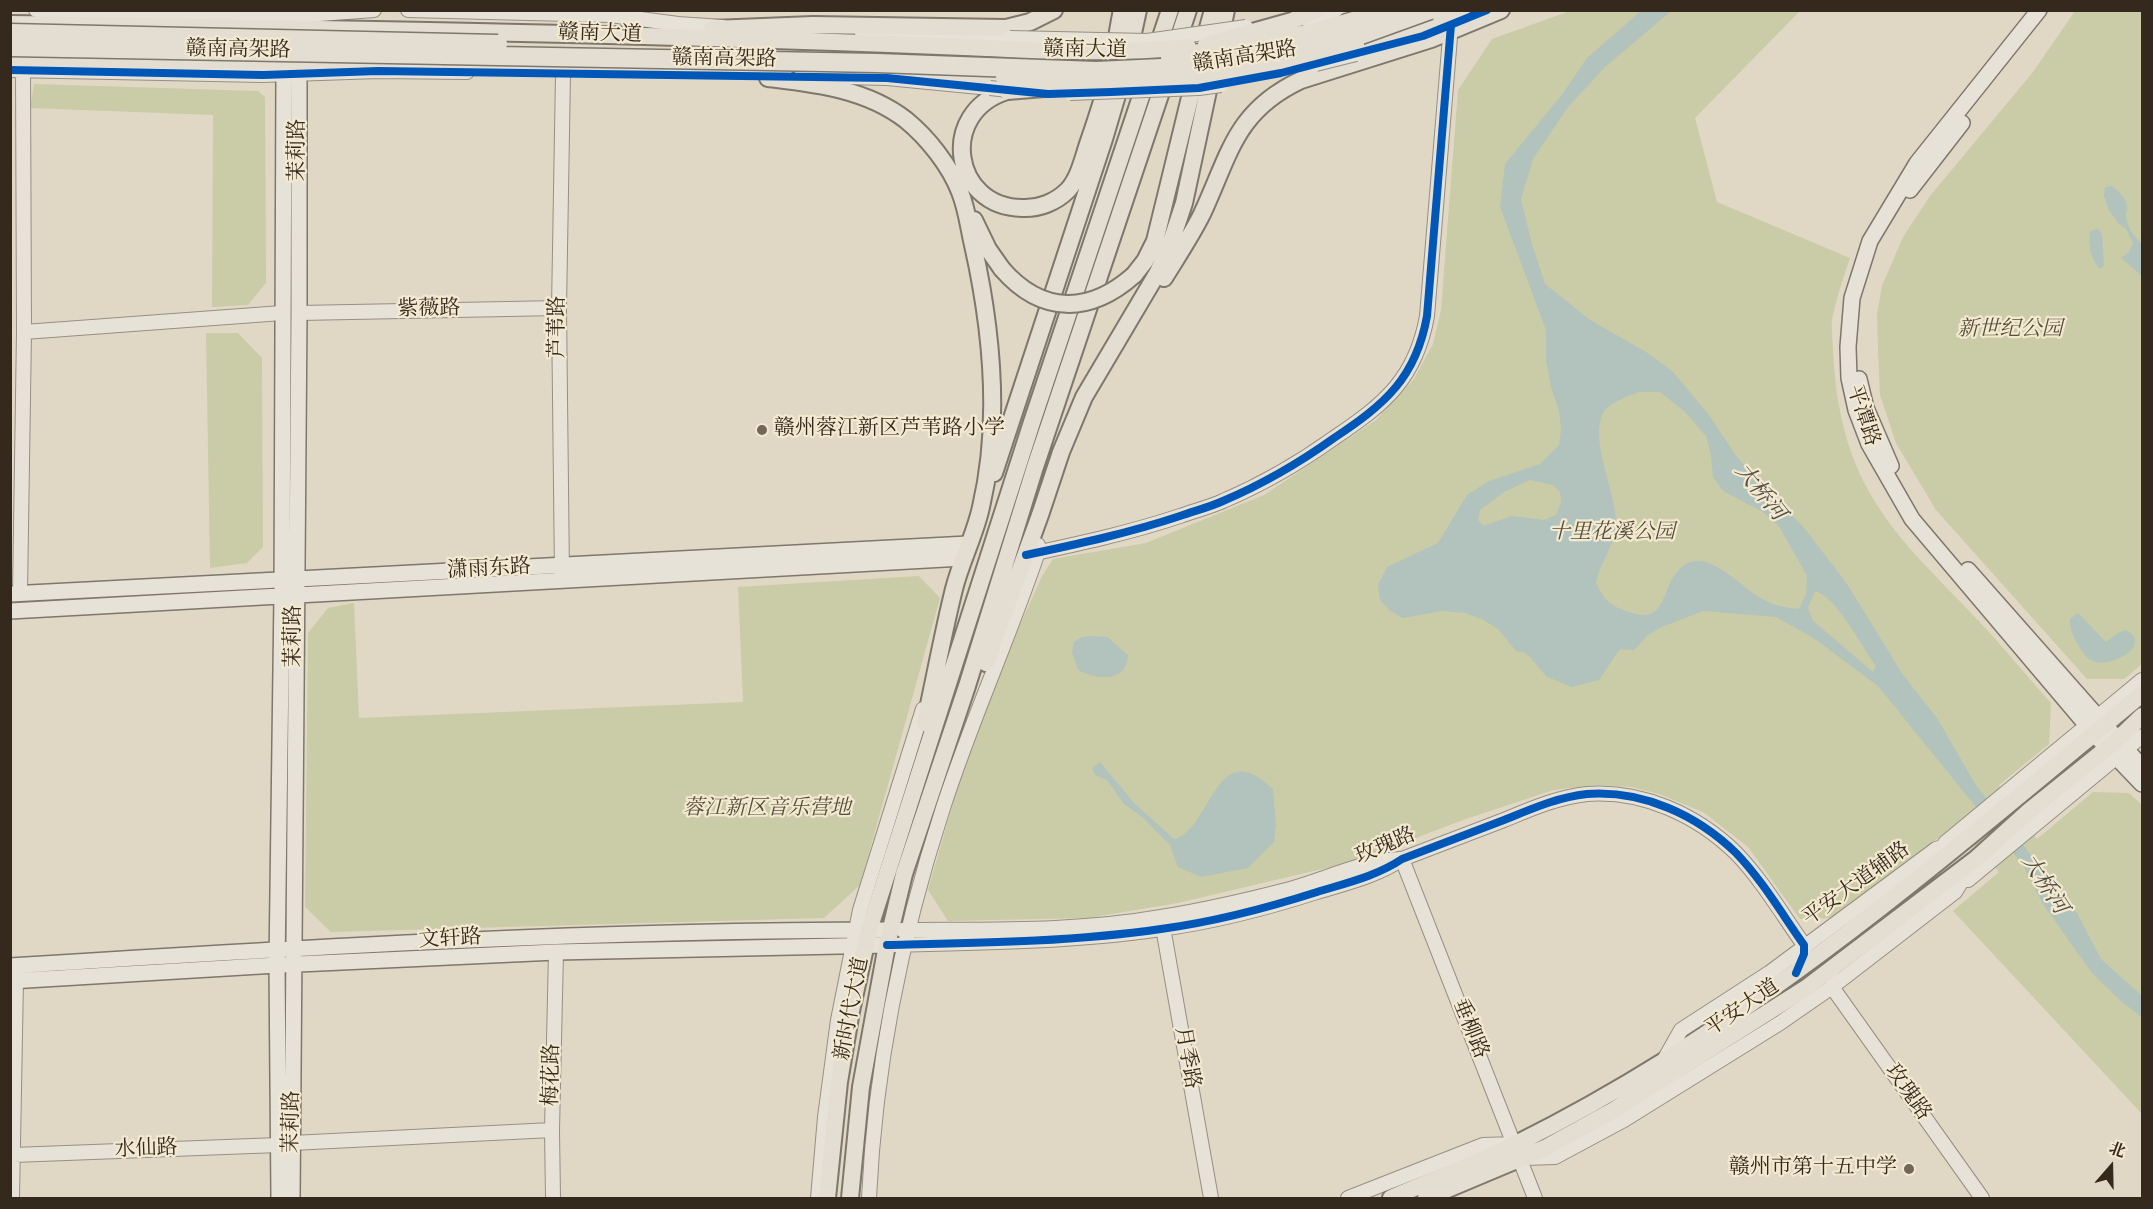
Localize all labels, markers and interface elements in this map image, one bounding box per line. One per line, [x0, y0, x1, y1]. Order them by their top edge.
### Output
street label: 赣南大道 [558, 21, 642, 49]
street label: 赣南高架路 [185, 37, 291, 65]
street label: 赣南高架路 [1191, 37, 1299, 79]
street label: 赣南大道 [1043, 38, 1127, 64]
street label: 赣南高架路 [671, 46, 777, 74]
street label: 茉莉路 [286, 119, 312, 181]
street label: 芦苇路 [546, 296, 572, 358]
street label: 紫薇路 [397, 297, 461, 323]
park label: 新世纪公园 [1958, 318, 2062, 344]
street label: 平潭路 [1840, 382, 1884, 450]
place label: 赣州蓉江新区芦苇路小学 [774, 417, 1005, 443]
marker: 赣州蓉江新区芦苇路小学 [755, 423, 769, 437]
water label: 大桥河 [1728, 459, 1790, 527]
park label: 十里花溪公园 [1549, 521, 1675, 547]
street label: 潇雨东路 [446, 555, 532, 585]
street label: 茉莉路 [282, 605, 308, 667]
park label: 蓉江新区音乐营地 [683, 797, 851, 823]
street label: 玫瑰路 [1352, 823, 1420, 871]
street label: 平安大道辅路 [1799, 838, 1915, 932]
water label: 大桥河 [2014, 850, 2072, 920]
street label: 文轩路 [418, 926, 482, 954]
street label: 新时代大道 [831, 955, 875, 1063]
street label: 平安大道 [1701, 975, 1785, 1043]
street label: 垂柳路 [1446, 995, 1492, 1063]
street label: 月季路 [1168, 1025, 1204, 1091]
street label: 梅花路 [540, 1043, 566, 1107]
street label: 玫瑰路 [1879, 1060, 1935, 1126]
street label: 茉莉路 [280, 1090, 306, 1154]
street label: 水仙路 [114, 1136, 178, 1164]
north arrow [2081, 1137, 2141, 1197]
text: 北 [2106, 1138, 2128, 1162]
place label: 赣州市第十五中学 [1729, 1156, 1897, 1182]
marker: 赣州市第十五中学 [1902, 1162, 1916, 1176]

